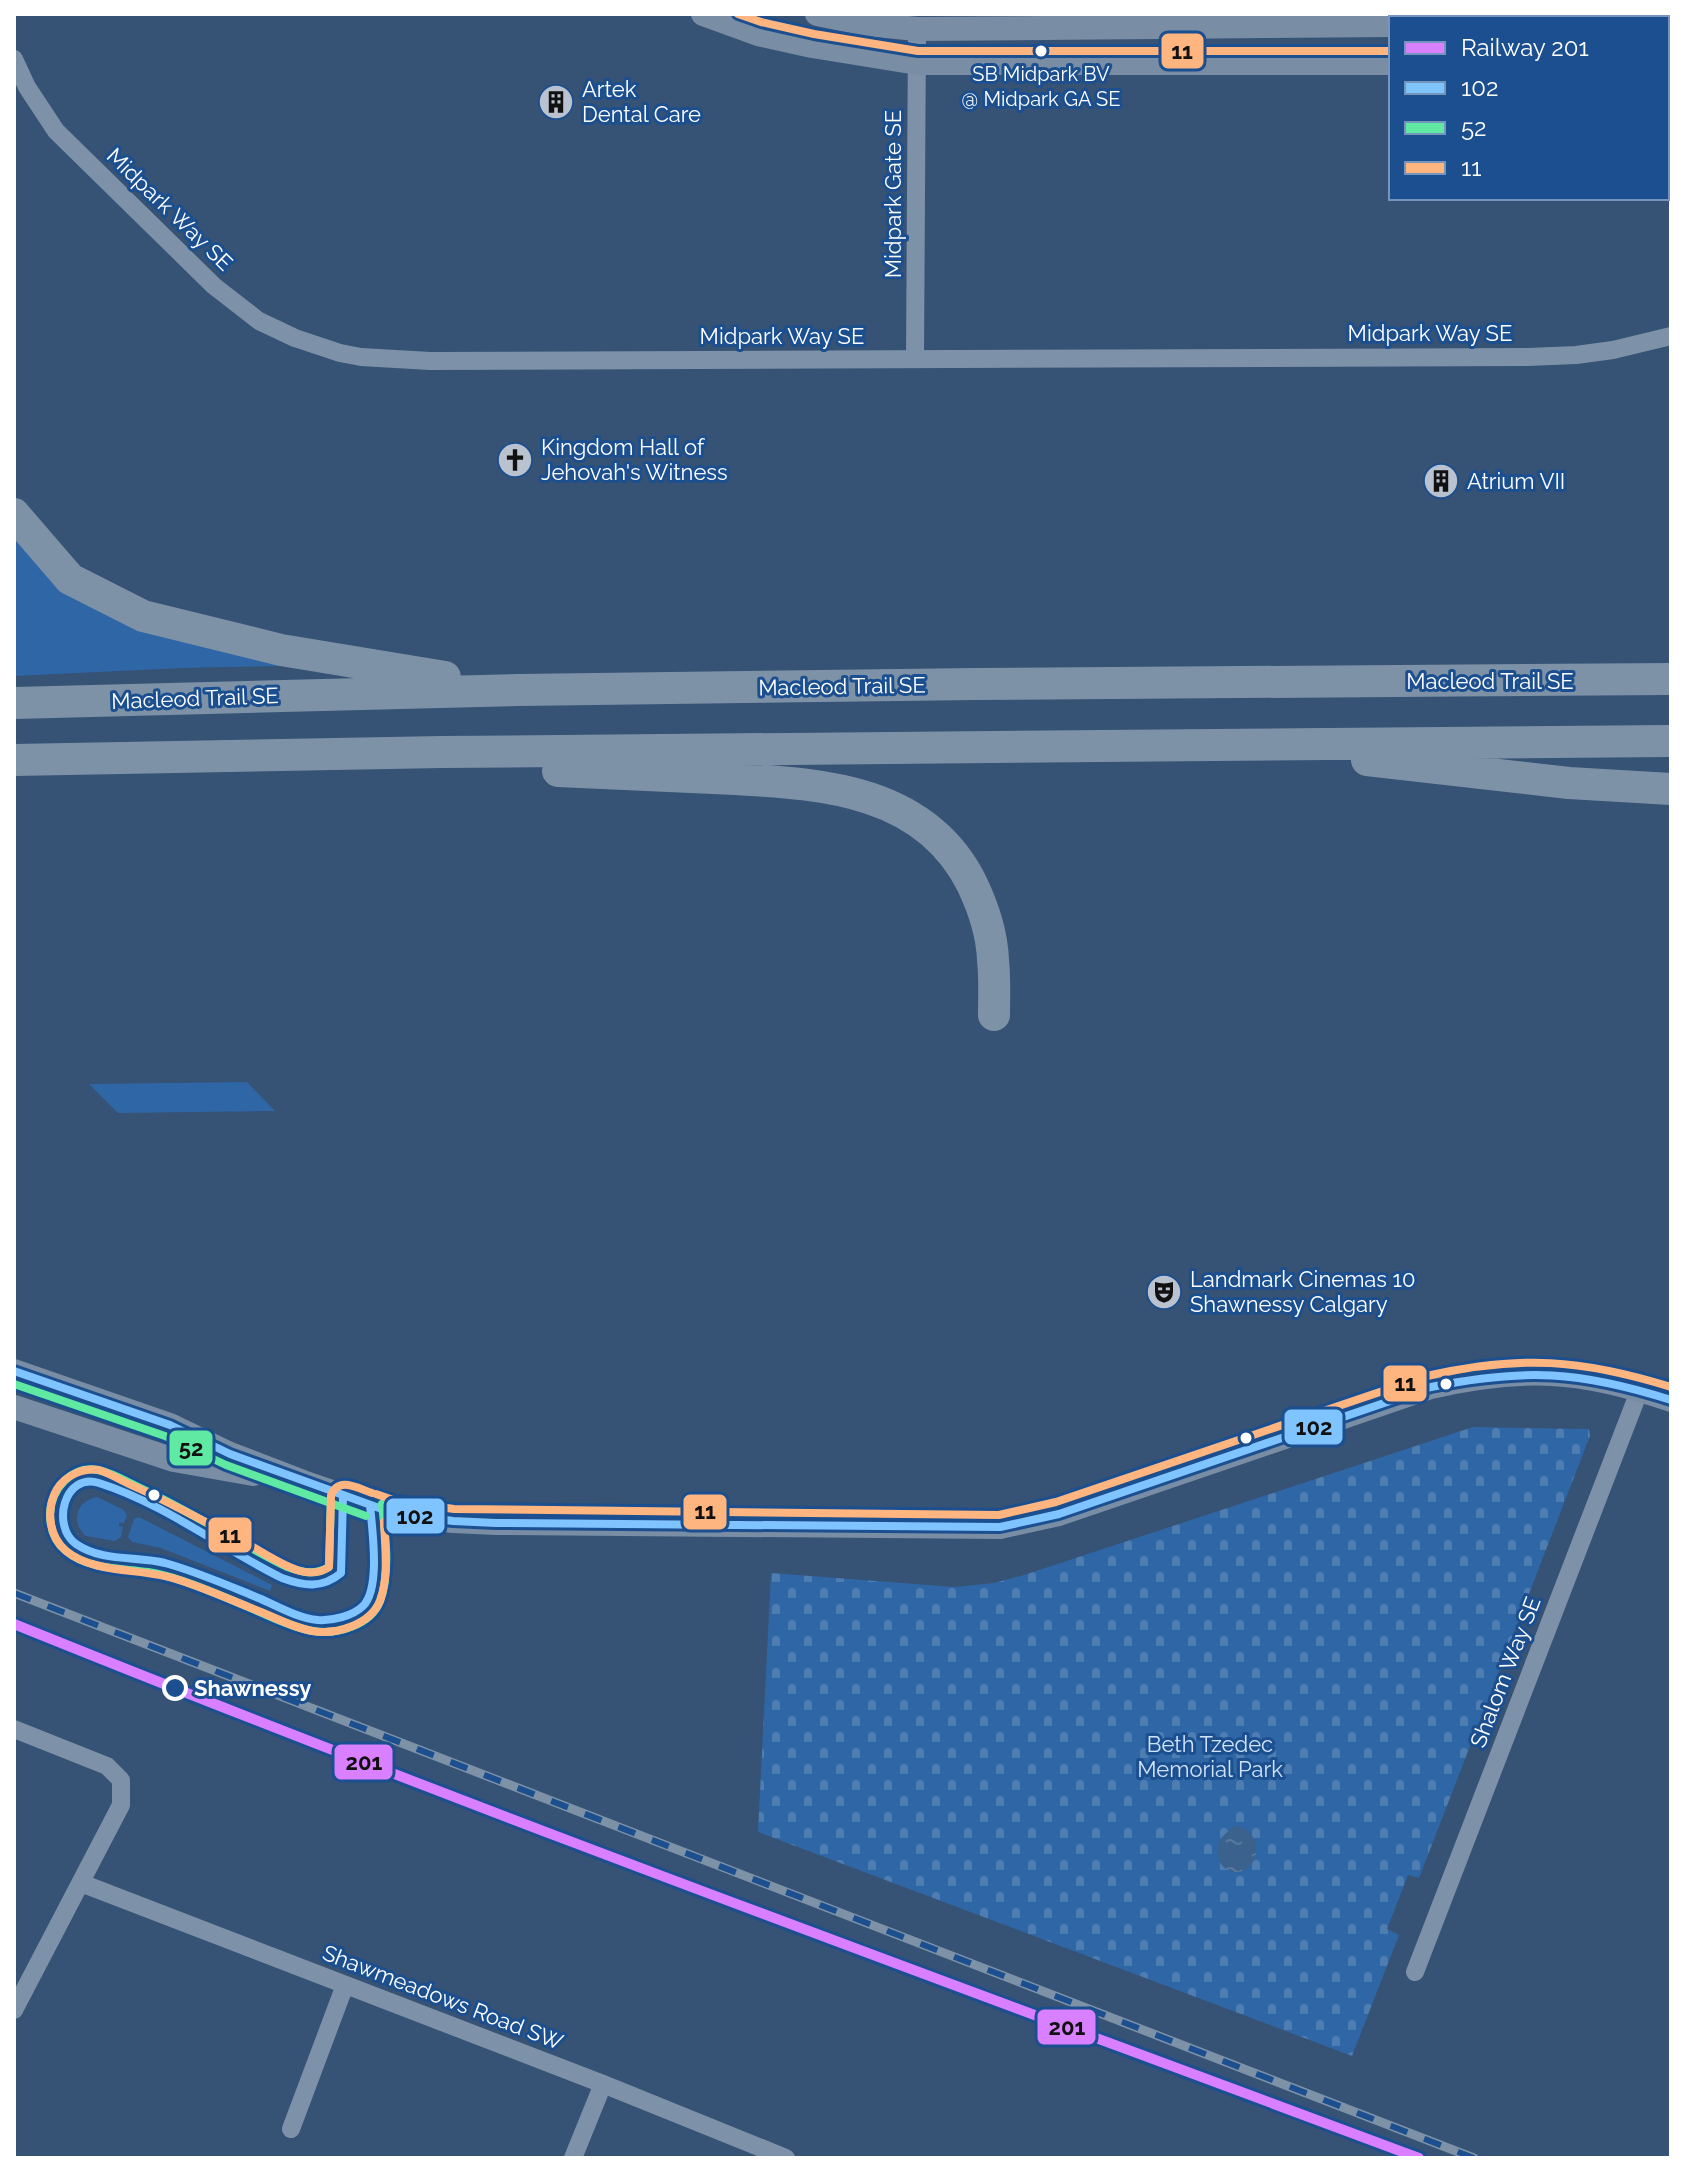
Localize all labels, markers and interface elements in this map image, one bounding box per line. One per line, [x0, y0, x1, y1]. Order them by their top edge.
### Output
legend [1389, 16, 1669, 200]
line badge: 11 [1160, 32, 1205, 70]
text: Railway 201 [1461, 33, 1589, 62]
text: 11 [1171, 38, 1193, 64]
marker: SB Midpark BV @ Midpark GA SE [1033, 43, 1049, 59]
place label: SB Midpark BV @ Midpark GA SE [962, 62, 1120, 111]
text: 102 [1461, 73, 1498, 102]
place label: Artek Dental Care [582, 76, 701, 127]
building icon: Artek Dental Care [537, 83, 575, 121]
street label: Midpark Gate SE [880, 110, 906, 278]
text: 52 [1461, 113, 1487, 142]
street label: Midpark Way SE [102, 142, 238, 276]
text: 11 [1461, 153, 1482, 182]
street label: Midpark Way SE [1348, 320, 1512, 346]
street label: Midpark Way SE [700, 323, 864, 349]
place label: Kingdom Hall of Jehovah's Witness [541, 434, 728, 485]
church icon: Kingdom Hall of Jehovah's Witness [496, 441, 534, 479]
building icon: Atrium VII [1422, 462, 1460, 500]
place label: Atrium VII [1467, 468, 1565, 494]
street label: Macleod Trail SE [1406, 668, 1574, 694]
street label: Macleod Trail SE [758, 672, 926, 700]
street label: Macleod Trail SE [111, 682, 279, 714]
place label: Landmark Cinemas 10 Shawnessy Calgary [1190, 1266, 1415, 1317]
theatre icon: Landmark Cinemas 10 Shawnessy Calgary [1145, 1273, 1183, 1311]
line badge: 11 [1382, 1364, 1428, 1403]
text: 11 [1394, 1370, 1416, 1396]
unlabelled marker [1438, 1376, 1454, 1392]
line badge: 102 [1283, 1408, 1344, 1446]
text: 102 [1296, 1414, 1332, 1440]
line badge: 52 [168, 1429, 214, 1467]
unlabelled marker [1238, 1430, 1254, 1446]
text: 52 [179, 1435, 203, 1461]
unlabelled marker [146, 1487, 162, 1503]
line badge: 11 [682, 1493, 728, 1531]
line badge: 102 [385, 1497, 446, 1535]
text: 11 [694, 1498, 716, 1524]
text: 102 [397, 1503, 433, 1529]
line badge: 11 [207, 1516, 253, 1554]
text: 11 [219, 1522, 241, 1548]
street label: Shalom Way SE [1464, 1593, 1546, 1751]
place label: Shawnessy [194, 1675, 311, 1701]
marker: Shawnessy [163, 1676, 187, 1700]
park label: Beth Tzedec Memorial Park [1137, 1731, 1283, 1782]
line badge: 201 [333, 1743, 394, 1781]
text: 201 [346, 1749, 383, 1775]
street label: Shawmeadows Road SW [319, 1939, 567, 2055]
line badge: 201 [1036, 2008, 1097, 2046]
text: 201 [1049, 2014, 1086, 2040]

